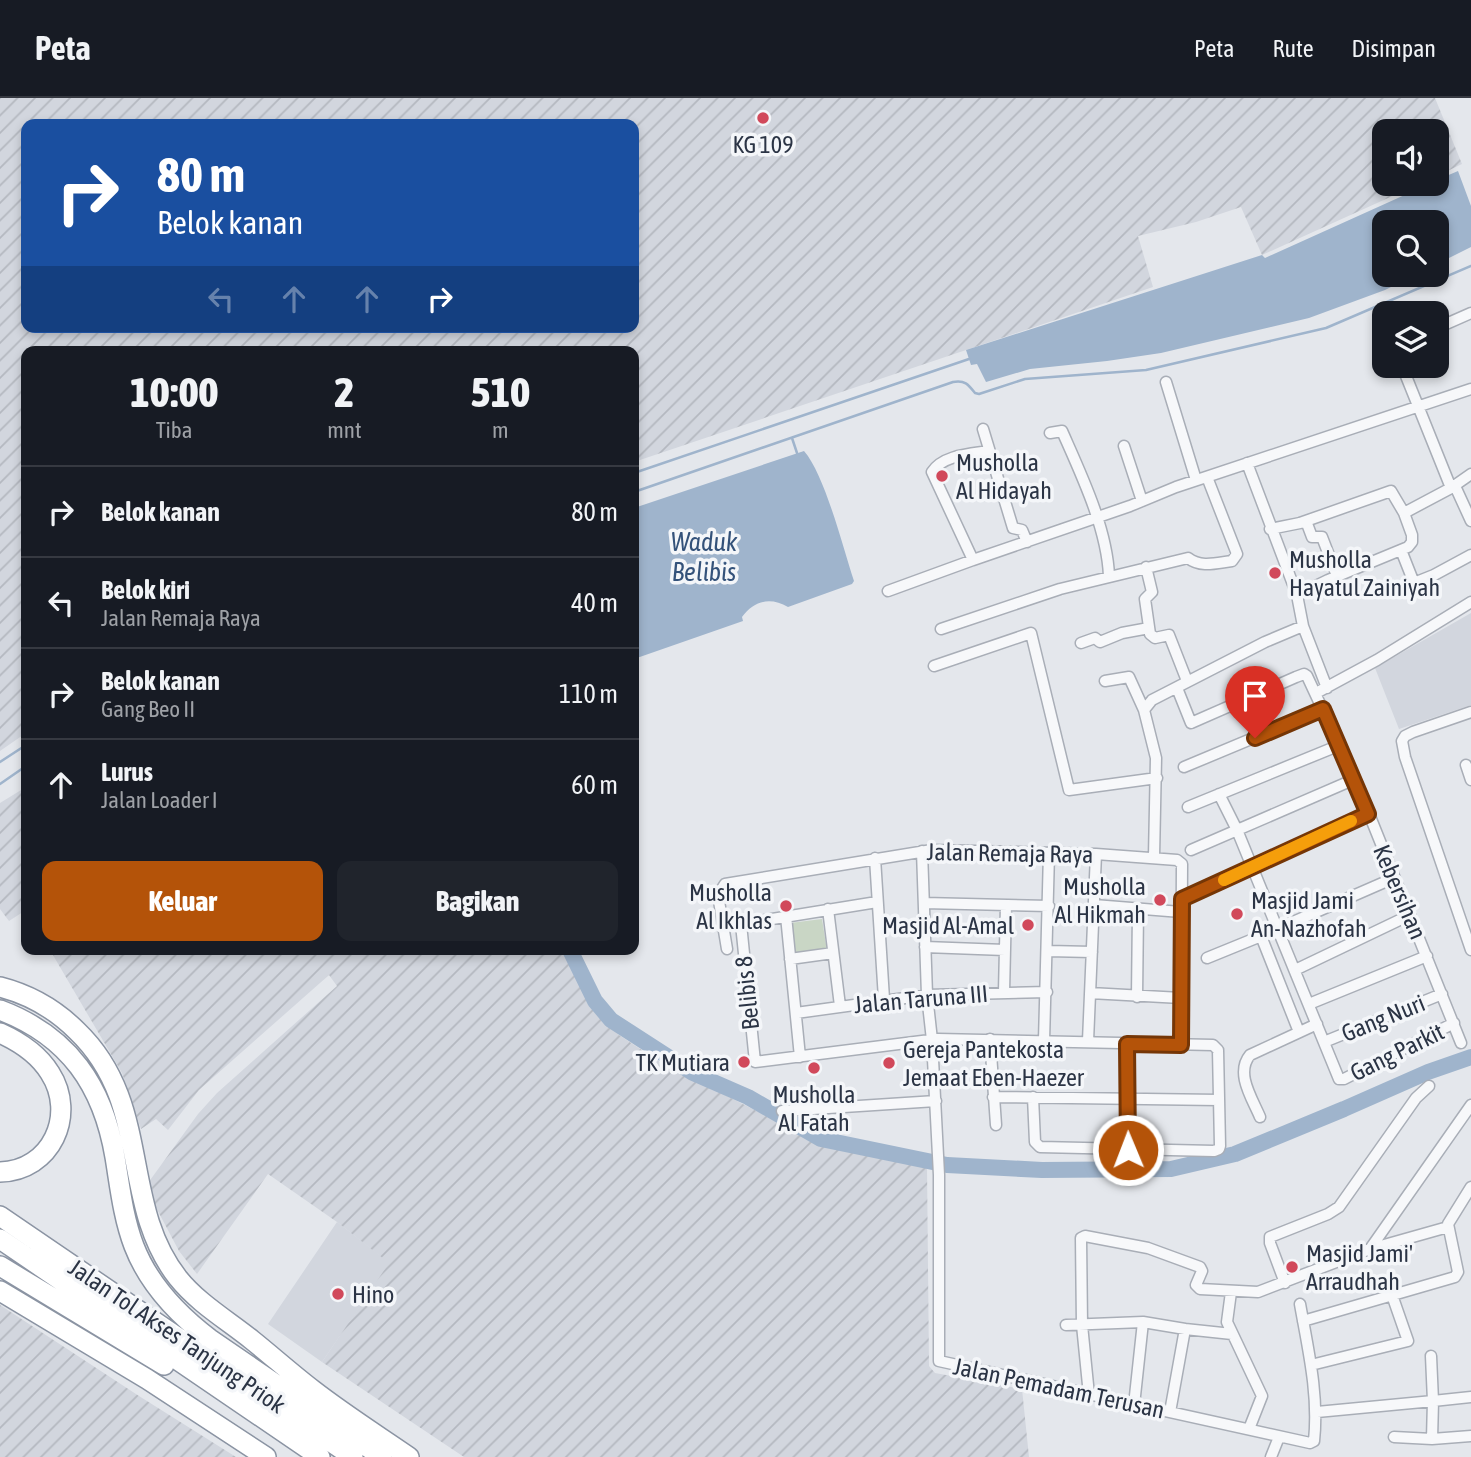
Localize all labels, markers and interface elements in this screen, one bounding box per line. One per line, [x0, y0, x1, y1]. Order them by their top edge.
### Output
text: Peta [35, 29, 91, 67]
text: Peta [1194, 35, 1234, 62]
text: Rute [1272, 35, 1314, 62]
text: Disimpan [1352, 35, 1436, 62]
marker: KG 109 [755, 110, 771, 126]
map controls [1372, 119, 1449, 378]
button: sound [1372, 119, 1449, 196]
place label: KG 109 [733, 131, 793, 158]
text: 80 m [157, 146, 245, 202]
icon: right [42, 147, 133, 238]
text: Belok kanan [157, 204, 303, 241]
button: search [1372, 210, 1449, 287]
icon: left [202, 280, 240, 318]
icon: ahead [275, 280, 313, 318]
icon: ahead [348, 280, 386, 318]
icon: right [421, 280, 459, 318]
button: layers [1372, 301, 1449, 378]
text: 10:00 [130, 368, 218, 416]
text: 2 [335, 368, 354, 416]
text: 510 [471, 368, 530, 416]
text: Tiba [156, 417, 192, 443]
text: mnt [327, 417, 362, 443]
text: m [492, 417, 509, 443]
place label: Musholla Al Hidayah [956, 449, 1052, 504]
marker: Musholla Al Hidayah [934, 468, 950, 484]
icon: right [42, 493, 80, 531]
text: Belok kanan [101, 497, 220, 527]
text: 80 m [571, 497, 618, 527]
water label: Waduk Belibis [671, 527, 738, 587]
place label: Musholla Hayatul Zainiyah [1289, 546, 1440, 601]
marker: Musholla Hayatul Zainiyah [1267, 565, 1283, 581]
text: Belok kiri [101, 575, 190, 605]
icon: left [42, 584, 80, 622]
text: 40 m [571, 588, 618, 618]
text: Jalan Remaja Raya [101, 605, 261, 631]
text: Belok kanan [101, 666, 220, 696]
pin [1225, 666, 1285, 738]
icon: right [42, 675, 80, 713]
icon: arrive [1236, 677, 1274, 715]
text: 110 m [559, 679, 618, 709]
text: Gang Beo II [101, 696, 195, 722]
text: Lurus [101, 757, 153, 787]
icon: ahead [42, 766, 80, 804]
text: 60 m [571, 770, 618, 800]
text: Jalan Loader I [101, 787, 218, 813]
street label: Jalan Remaja Raya [926, 838, 1094, 868]
street label: Kebersihan [1368, 841, 1432, 943]
button: Keluar [42, 861, 323, 941]
button: Bagikan [337, 861, 618, 941]
place label: Musholla Al Hikmah [1054, 873, 1146, 928]
place label: Musholla Al Ikhlas [689, 879, 772, 934]
place label: Masjid Jami An-Nazhofah [1251, 887, 1367, 942]
marker: Musholla Al Hikmah [1152, 892, 1168, 908]
marker: Musholla Al Ikhlas [778, 898, 794, 914]
marker: Masjid Jami An-Nazhofah [1229, 906, 1245, 922]
place label: Masjid Al-Amal [882, 912, 1015, 939]
marker: Masjid Al-Amal [1020, 917, 1036, 933]
street label: Belibis 8 [730, 955, 764, 1031]
street label: Jalan Taruna III [853, 980, 989, 1018]
street label: Gang Nuri [1337, 989, 1429, 1047]
street label: Gang Parkit [1346, 1018, 1448, 1086]
place label: Gereja Pantekosta Jemaat Eben-Haezer [903, 1036, 1085, 1091]
place label: TK Mutiara [635, 1049, 730, 1076]
marker: TK Mutiara [736, 1054, 752, 1070]
marker: Gereja Pantekosta Jemaat Eben-Haezer [881, 1055, 897, 1071]
marker: Musholla Al Fatah [806, 1060, 822, 1076]
place label: Musholla Al Fatah [773, 1081, 855, 1136]
position arrow [1091, 1113, 1165, 1187]
place label: Masjid Jami' Arraudhah [1306, 1240, 1413, 1295]
street label: Jalan Tol Akses Tanjung Priok [64, 1254, 291, 1419]
marker: Masjid Jami' Arraudhah [1284, 1259, 1300, 1275]
place label: Hino [352, 1281, 394, 1308]
marker: Hino [330, 1286, 346, 1302]
street label: Jalan Pemadam Terusan [951, 1352, 1167, 1424]

